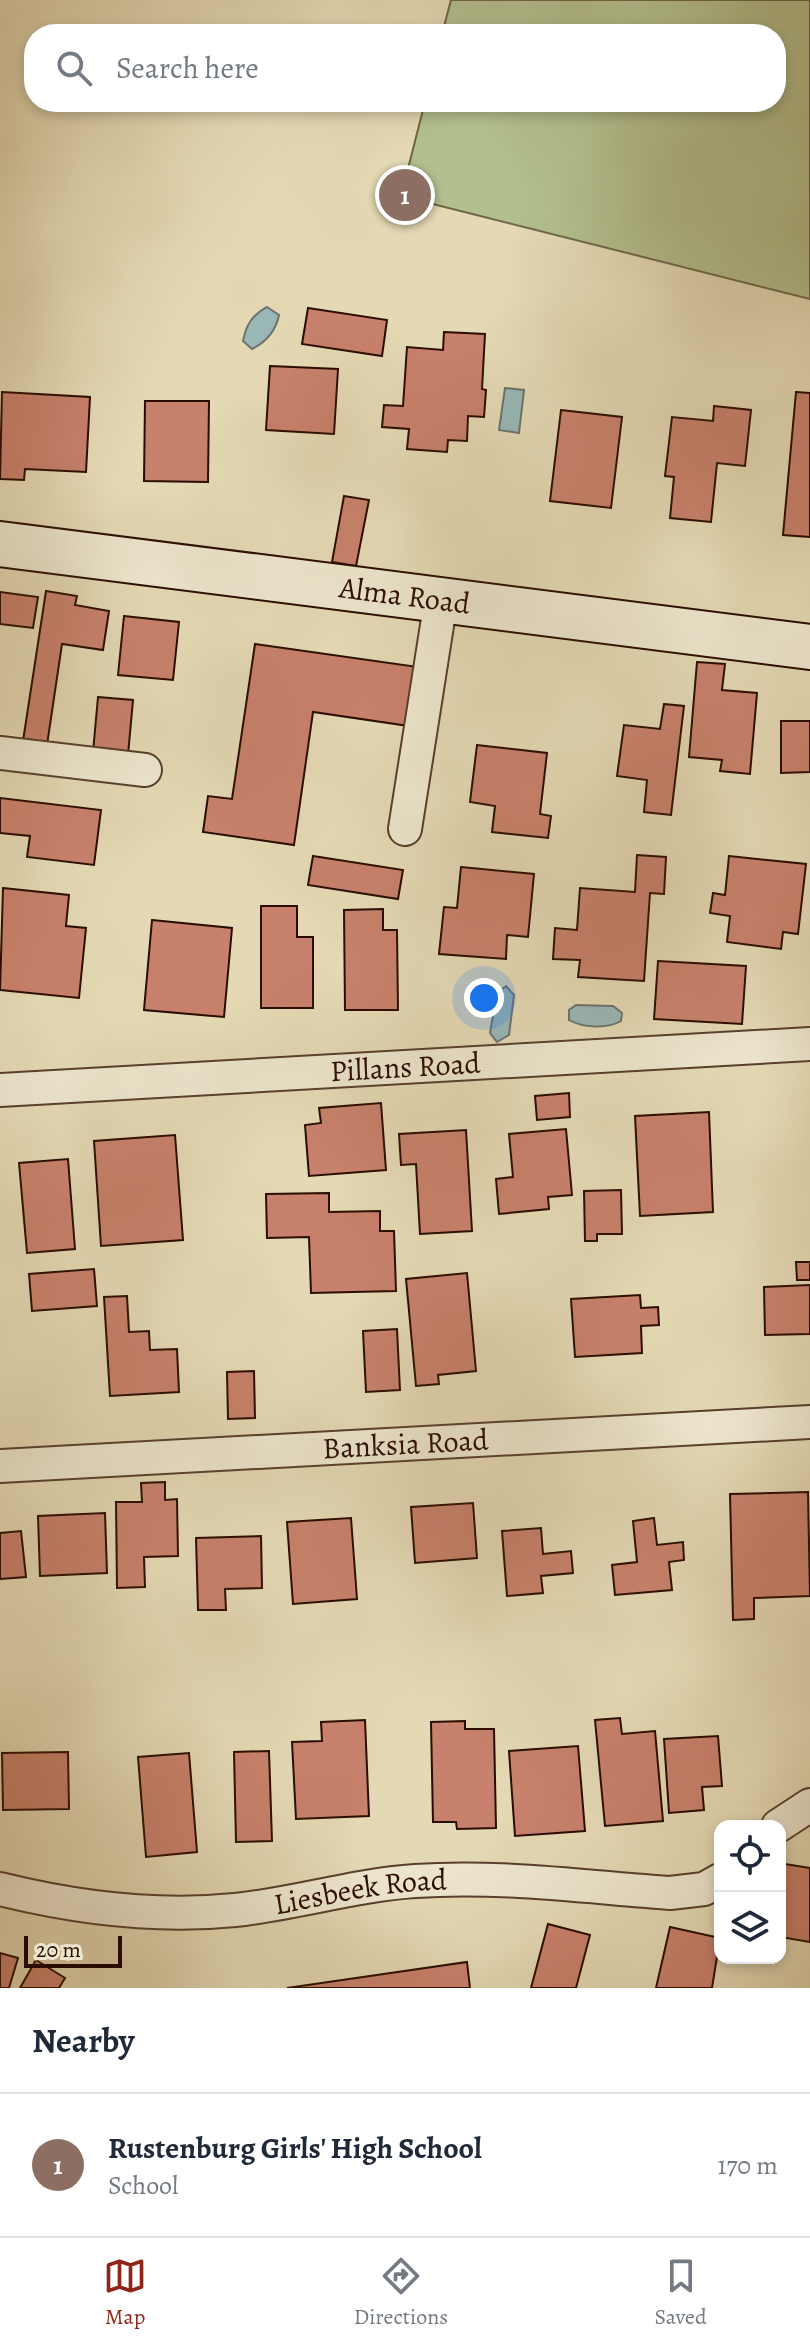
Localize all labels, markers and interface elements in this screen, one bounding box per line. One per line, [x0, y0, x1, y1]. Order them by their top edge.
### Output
search box [24, 24, 786, 112]
icon: search [52, 46, 96, 90]
text: Search here [116, 48, 259, 88]
pin: 1 [379, 165, 431, 225]
street label: Alma Road [336, 567, 473, 624]
your location [464, 978, 504, 1018]
street label: Pillans Road [329, 1043, 482, 1091]
street label: Banksia Road [321, 1419, 490, 1468]
map controls [714, 1820, 786, 1964]
button: locate [714, 1820, 786, 1892]
street label: Liesbeek Road [271, 1859, 448, 1924]
button: layers [714, 1892, 786, 1964]
scale bar [24, 1932, 122, 1968]
text: 20 m [36, 1935, 81, 1965]
text: Nearby [32, 2017, 135, 2064]
text: Rustenburg Girls' High School [108, 2128, 482, 2168]
text: 1 [53, 2148, 63, 2183]
text: 170 m [718, 2148, 778, 2183]
text: School [108, 2168, 178, 2203]
tab: Map [103, 2254, 147, 2332]
tab: Directions [354, 2254, 448, 2332]
tab: Saved [655, 2254, 707, 2332]

